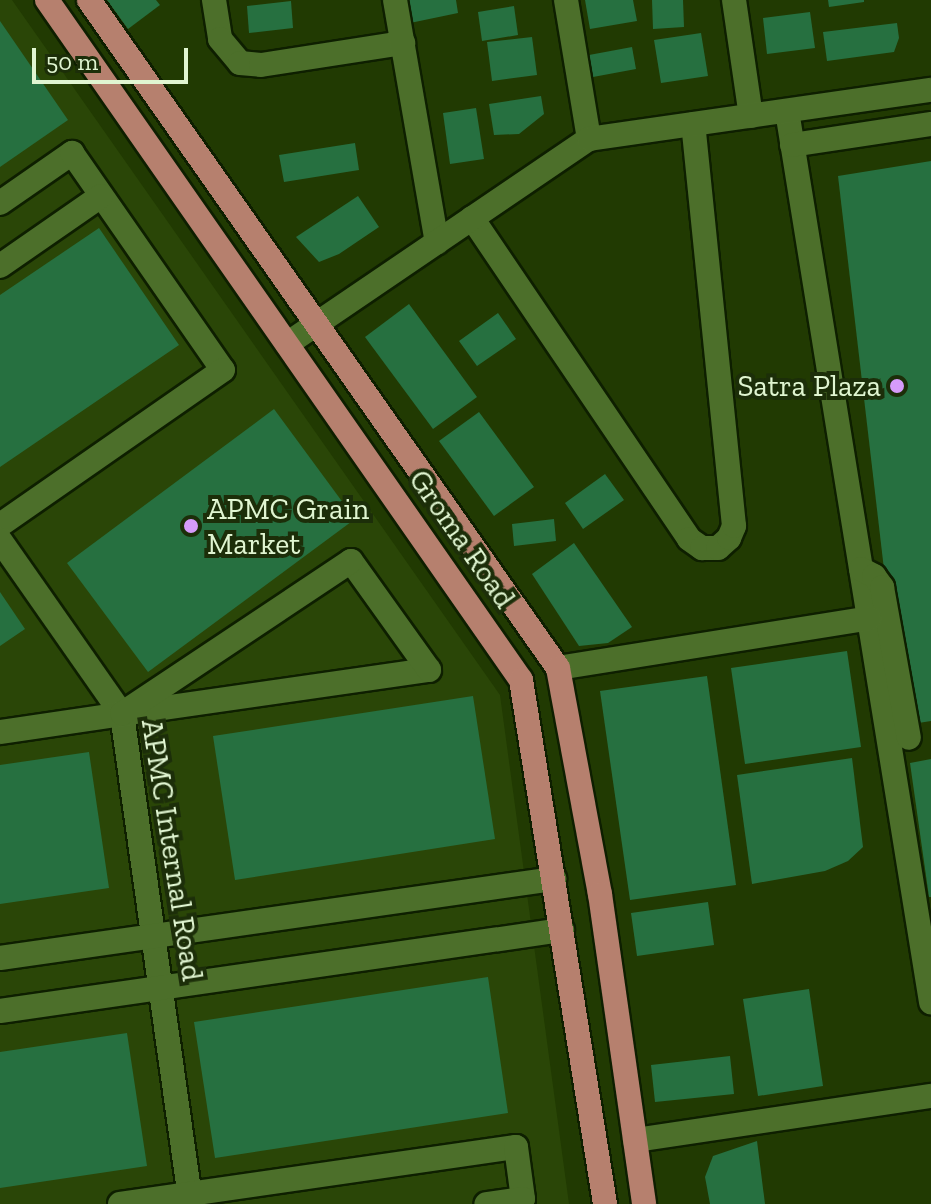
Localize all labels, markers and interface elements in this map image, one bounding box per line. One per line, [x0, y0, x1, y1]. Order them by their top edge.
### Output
scale bar [36, 32, 192, 82]
text: 50 m [46, 47, 98, 76]
place label: Satra Plaza [737, 368, 881, 404]
marker: Satra Plaza [888, 377, 906, 395]
street label: Groma Road [401, 463, 523, 615]
place label: APMC Grain Market [207, 491, 369, 562]
marker: APMC Grain Market [182, 517, 200, 535]
street label: APMC Internal Road [134, 717, 210, 983]

